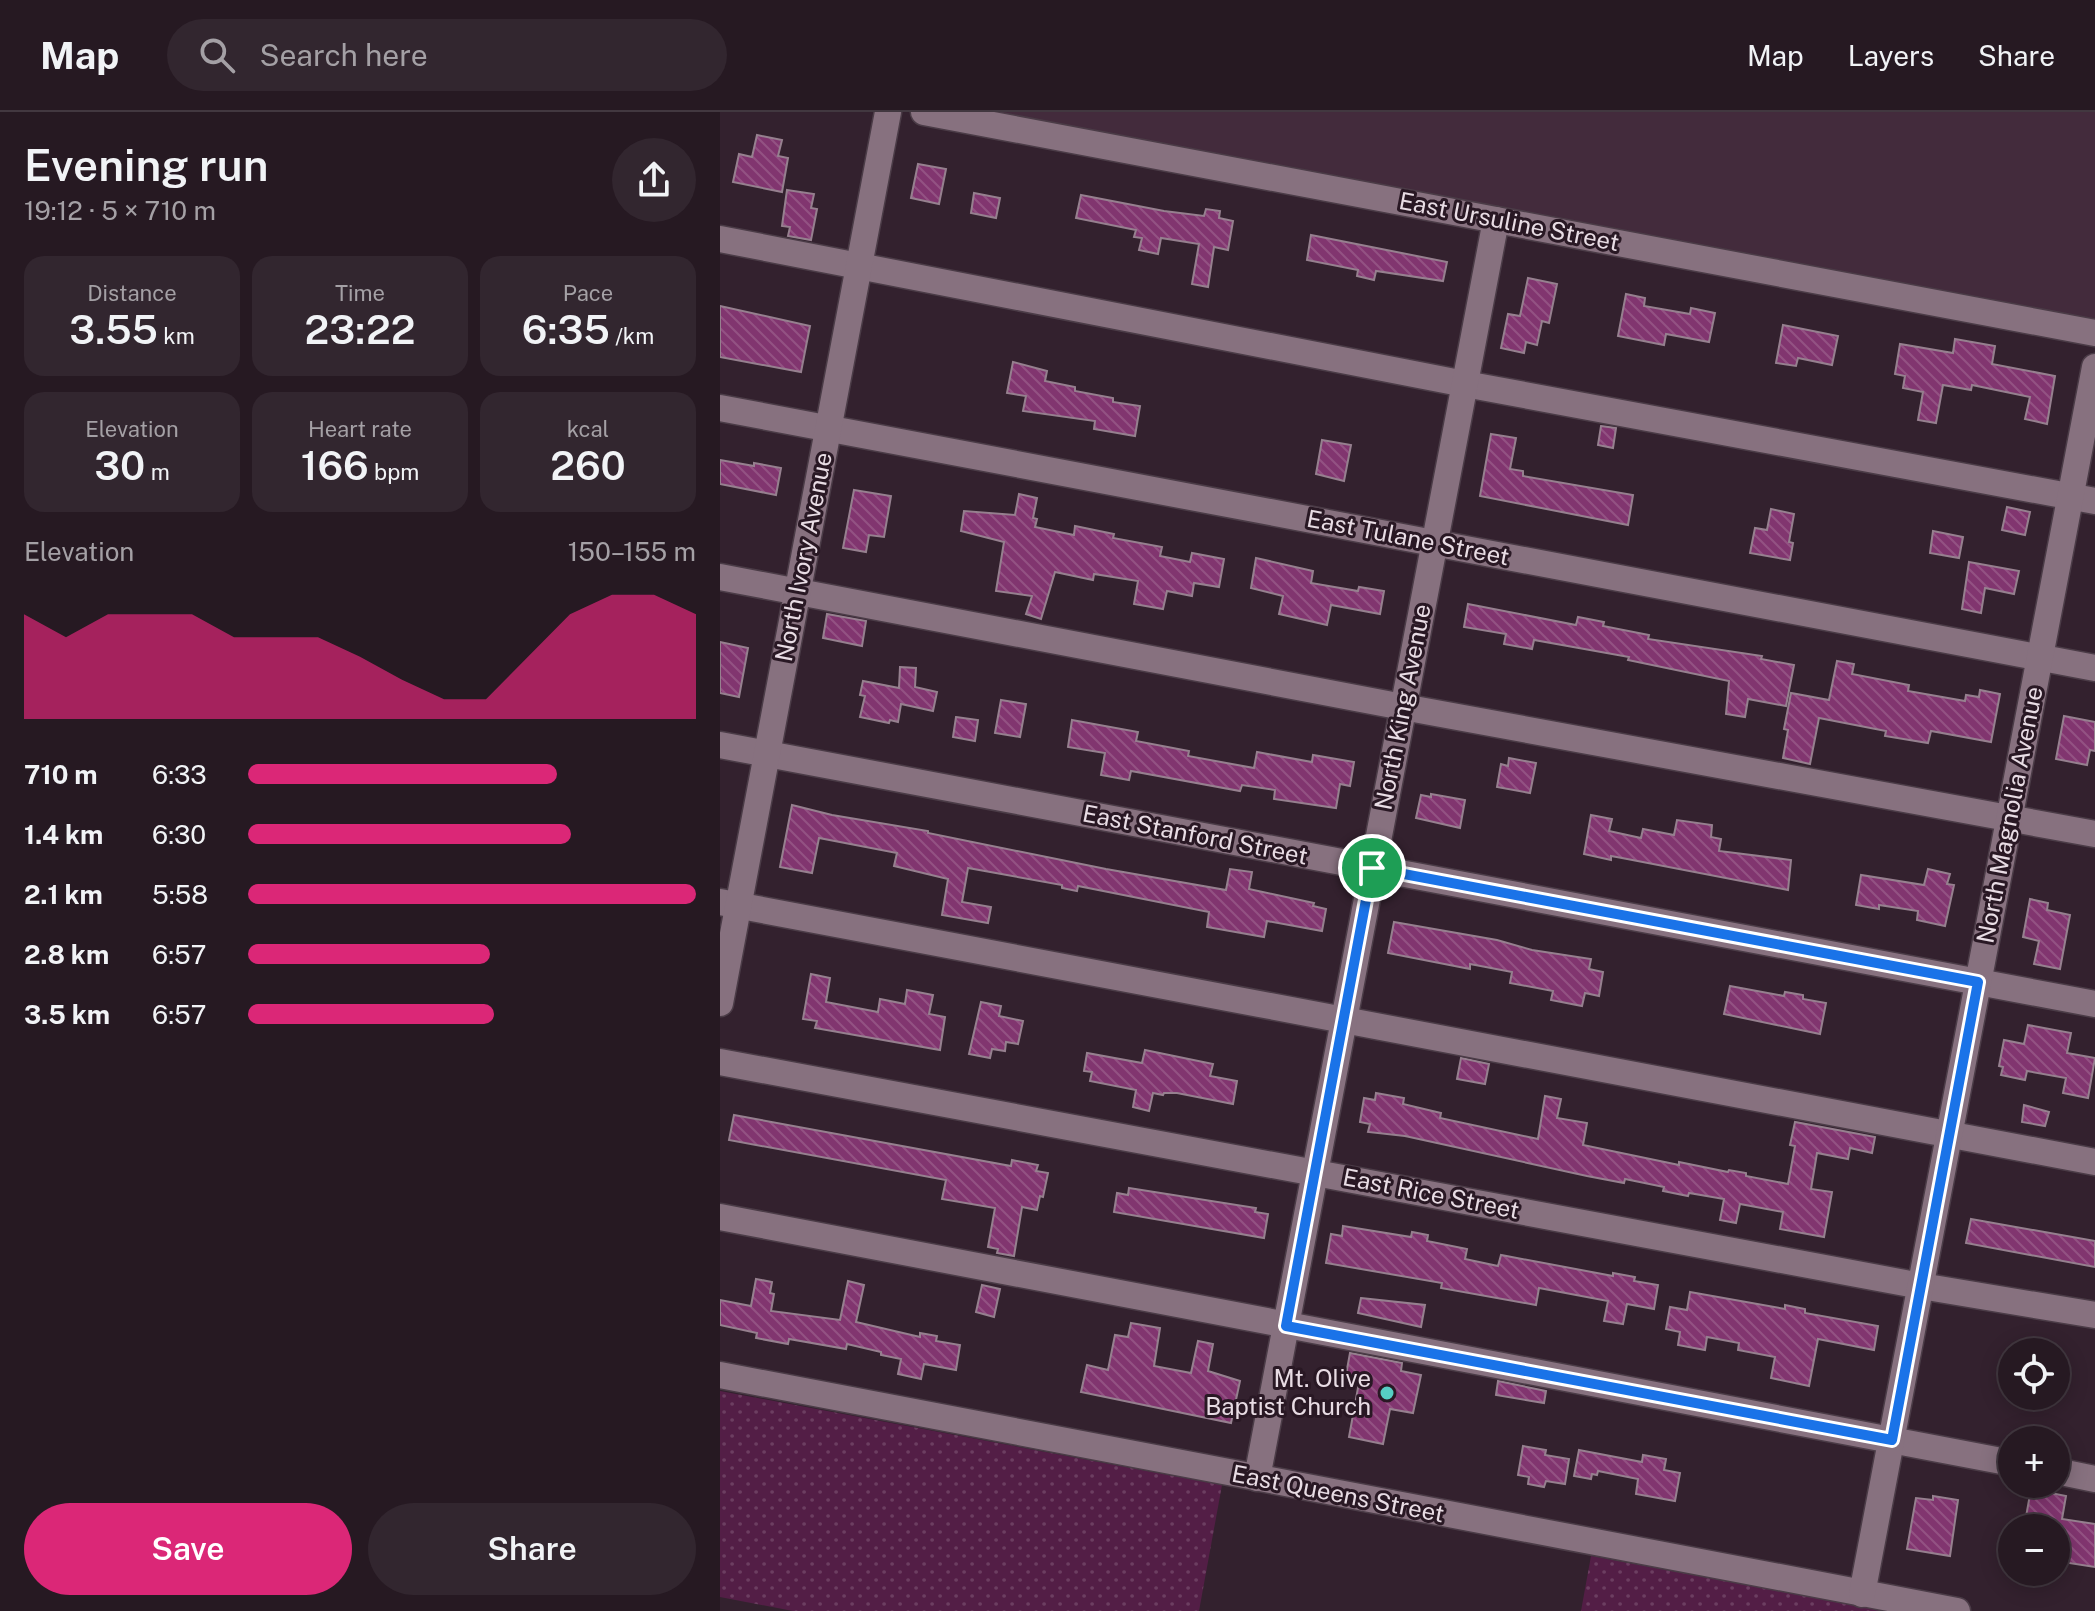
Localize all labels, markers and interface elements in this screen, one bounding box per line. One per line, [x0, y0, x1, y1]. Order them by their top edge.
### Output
search box [167, 19, 727, 91]
text: Map [40, 33, 119, 78]
icon: search [195, 33, 239, 77]
text: Search here [259, 37, 428, 73]
text: Map [1747, 39, 1804, 72]
text: Layers [1848, 39, 1934, 72]
text: Share [1978, 39, 2055, 72]
button: share [612, 138, 696, 222]
text: Evening run [24, 139, 269, 191]
street label: East Ursuline Street [1397, 186, 1622, 256]
text: 19:12 · 5 × 710 m [24, 195, 216, 226]
text: Distance [87, 280, 177, 306]
text: Time [335, 280, 385, 306]
text: Pace [563, 280, 613, 306]
text: 3.55 [69, 306, 158, 353]
text: 23:22 [305, 306, 415, 353]
text: 6:35 [522, 306, 610, 353]
text: km [158, 323, 195, 349]
text: /km [610, 323, 654, 349]
text: Elevation [85, 416, 179, 442]
text: Heart rate [308, 416, 412, 442]
text: kcal [567, 416, 609, 442]
text: 30 [94, 442, 145, 489]
text: 166 [301, 442, 369, 489]
text: 260 [550, 442, 626, 489]
street label: North Ivory Avenue [769, 450, 837, 664]
text: m [145, 459, 170, 485]
text: bpm [369, 459, 419, 485]
street label: East Tulane Street [1305, 504, 1512, 570]
text: Elevation [24, 536, 134, 567]
text: 150–155 m [568, 536, 696, 567]
street label: North King Avenue [1368, 602, 1436, 812]
street label: North Magnolia Avenue [1970, 684, 2048, 946]
text: 710 m [24, 759, 98, 790]
text: 6:33 [152, 759, 207, 790]
street label: East Stanford Street [1080, 798, 1310, 870]
text: 1.4 km [24, 819, 103, 850]
text: 6:30 [152, 819, 206, 850]
pin [1338, 834, 1406, 902]
icon: arrive [1350, 846, 1394, 890]
text: 2.1 km [24, 879, 103, 910]
text: 5:58 [152, 879, 208, 910]
text: 2.8 km [24, 939, 109, 970]
text: 6:57 [152, 939, 206, 970]
text: 3.5 km [24, 999, 110, 1030]
text: 6:57 [152, 999, 206, 1030]
street label: East Rice Street [1341, 1162, 1522, 1224]
map controls [1998, 1338, 2070, 1586]
button: locate [1998, 1338, 2070, 1410]
place label: Mt. Olive Baptist Church [1205, 1364, 1371, 1420]
marker: Mt. Olive Baptist Church [1378, 1384, 1396, 1402]
button: + [1998, 1426, 2070, 1498]
street label: East Queens Street [1230, 1459, 1447, 1527]
button: Save [24, 1503, 352, 1595]
button: Share [368, 1503, 696, 1595]
button: − [1998, 1514, 2070, 1586]

